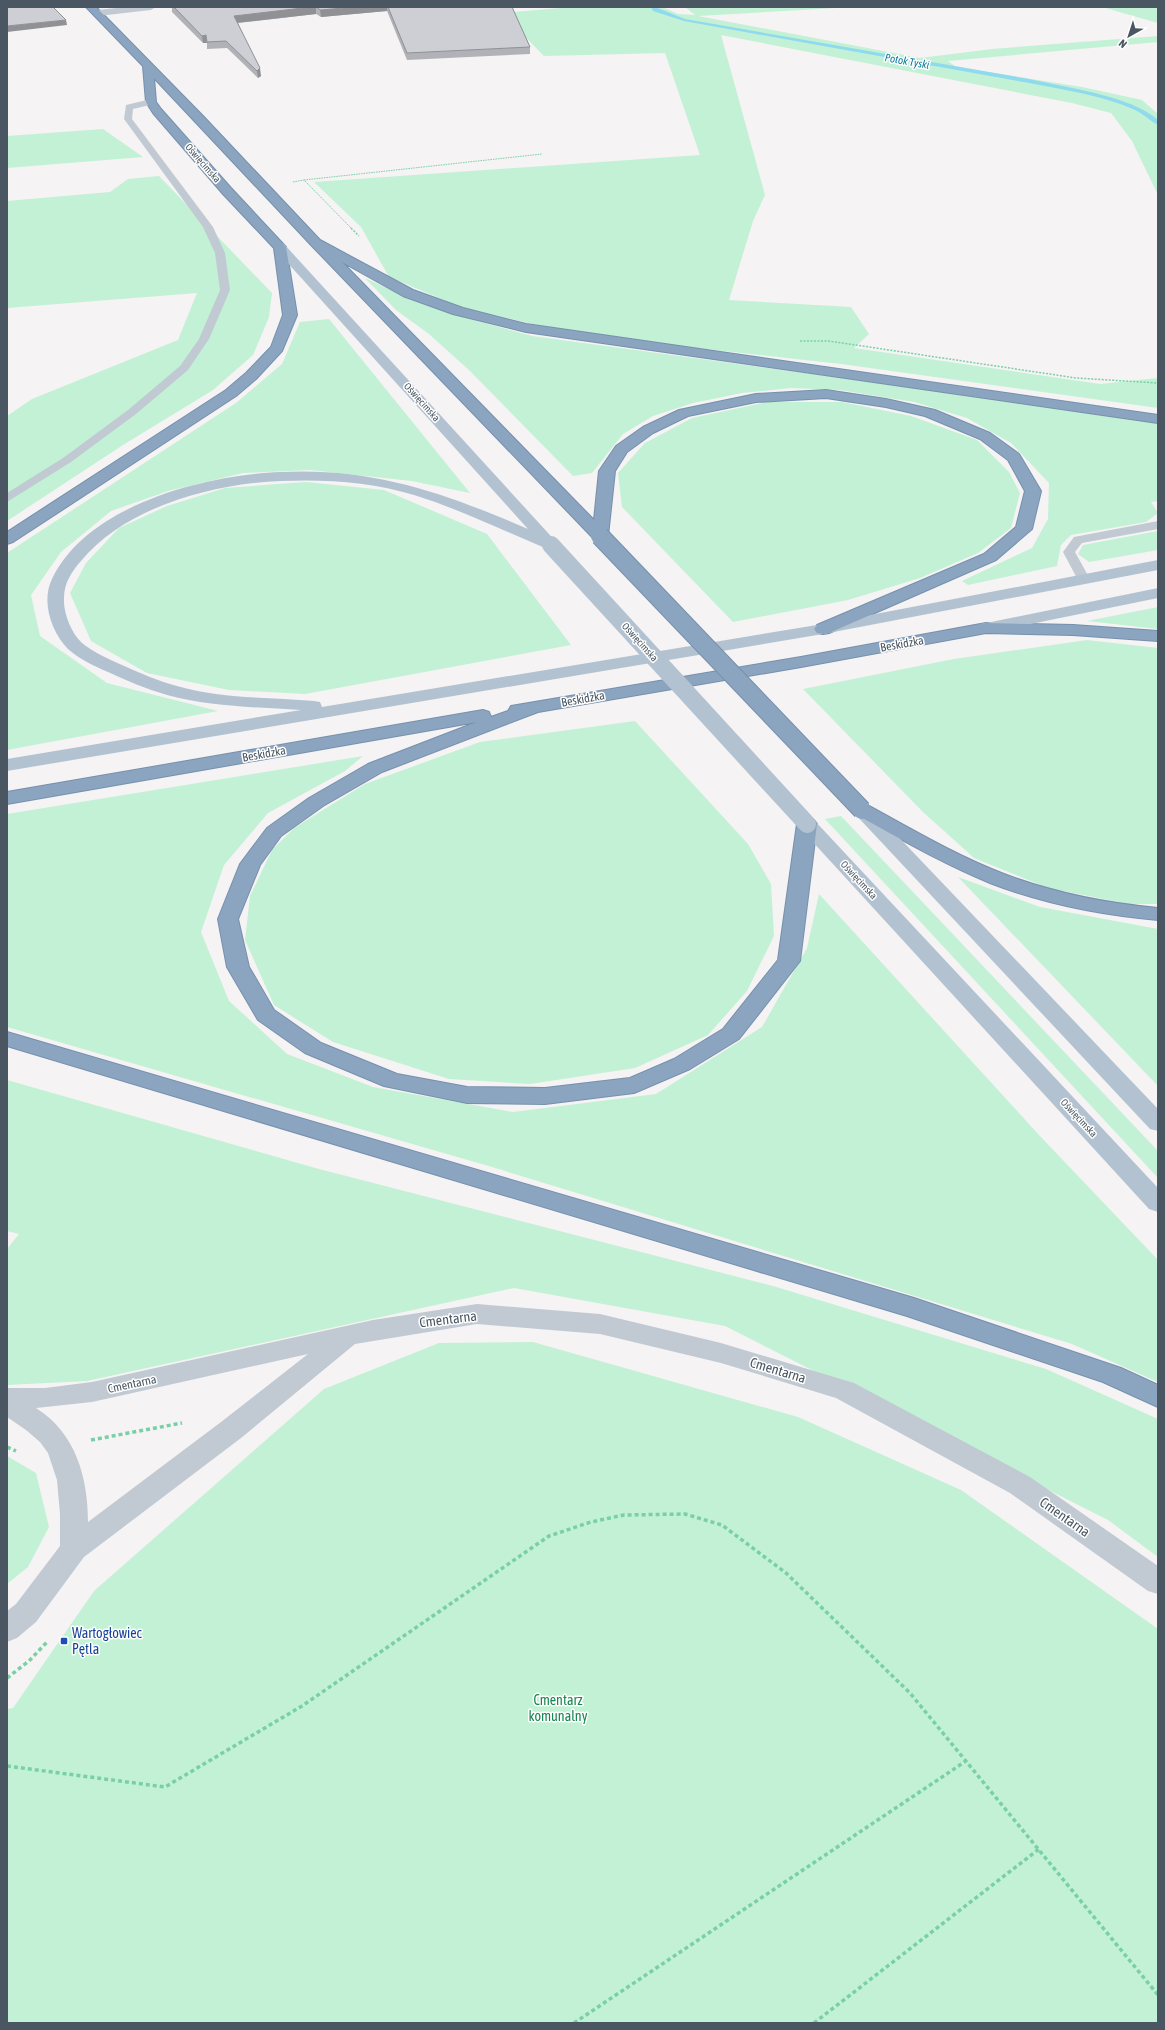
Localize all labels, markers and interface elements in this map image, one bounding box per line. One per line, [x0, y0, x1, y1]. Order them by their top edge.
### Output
north arrow [1109, 16, 1149, 56]
text: N [1116, 37, 1129, 50]
water label: Potok Tyski [884, 51, 931, 71]
street label: Oświęcimska [183, 141, 223, 185]
street label: Oświęcimska [402, 381, 442, 424]
street label: Oświęcimska [620, 621, 660, 664]
street label: Beskidzka [879, 633, 925, 655]
street label: Beskidzka [560, 688, 606, 710]
street label: Beskidzka [241, 743, 287, 765]
street label: Oświęcimska [839, 859, 880, 902]
street label: Oświęcimska [1059, 1097, 1100, 1140]
street label: Cmentarna [418, 1308, 478, 1330]
street label: Cmentarna [748, 1354, 808, 1386]
street label: Cmentarna [106, 1372, 158, 1396]
street label: Cmentarna [1037, 1494, 1093, 1540]
place label: Wartogłowiec Pętla [72, 1625, 143, 1657]
marker: Wartogłowiec Pętla [59, 1636, 69, 1646]
park label: Cmentarz komunalny [529, 1692, 588, 1724]

